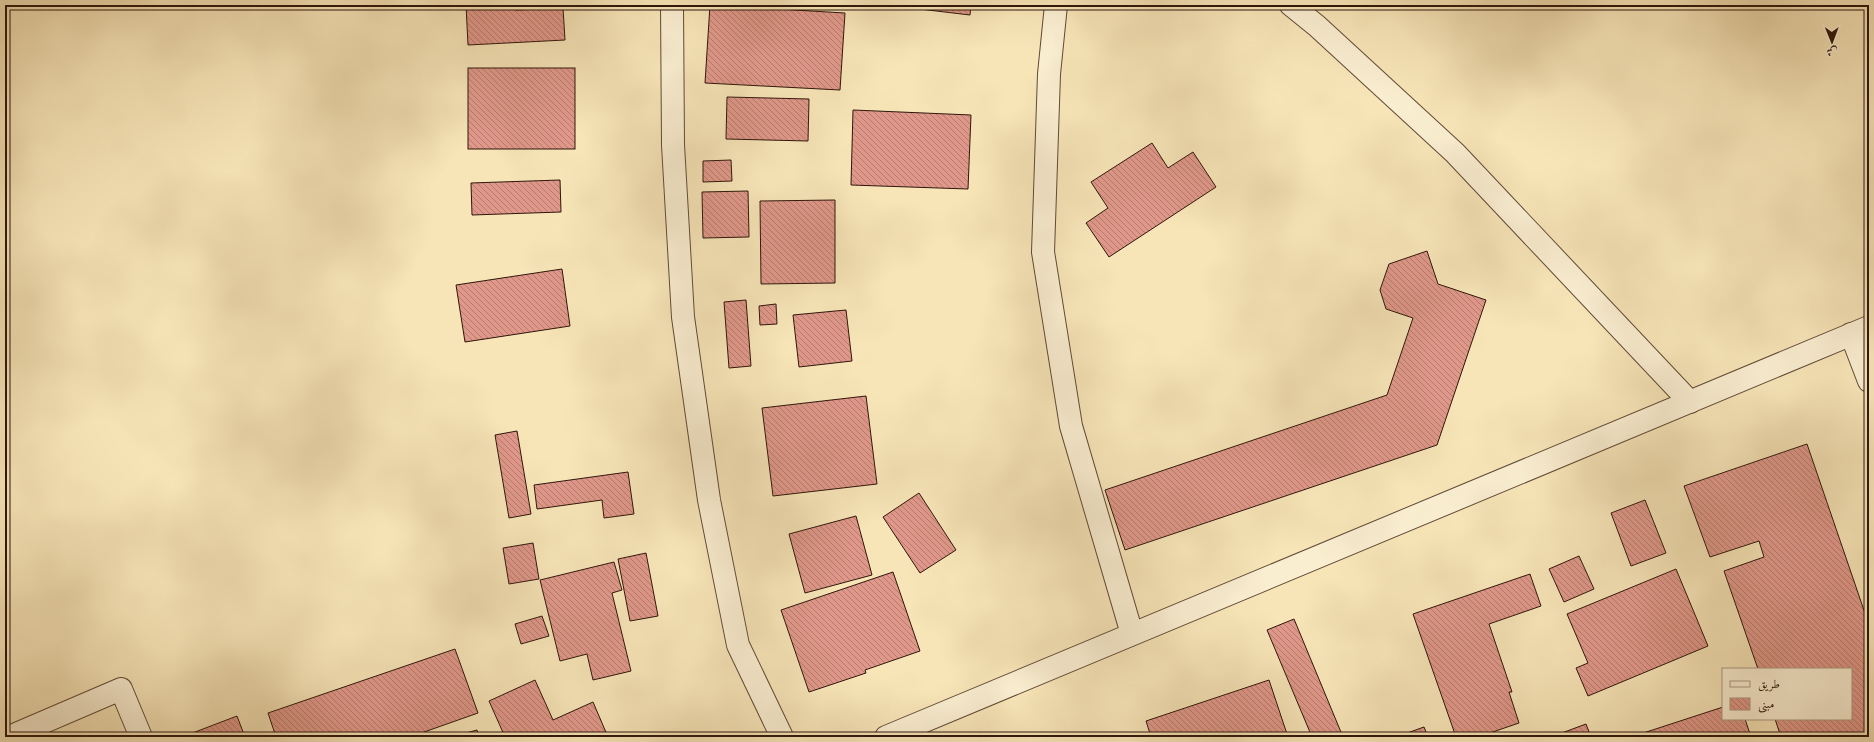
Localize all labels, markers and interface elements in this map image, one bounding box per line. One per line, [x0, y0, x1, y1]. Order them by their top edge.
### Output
north arrow [1812, 22, 1852, 62]
text: ش [1826, 44, 1838, 58]
legend [1722, 668, 1852, 720]
text: طريق [1758, 677, 1780, 692]
text: مبنى [1758, 697, 1774, 713]

